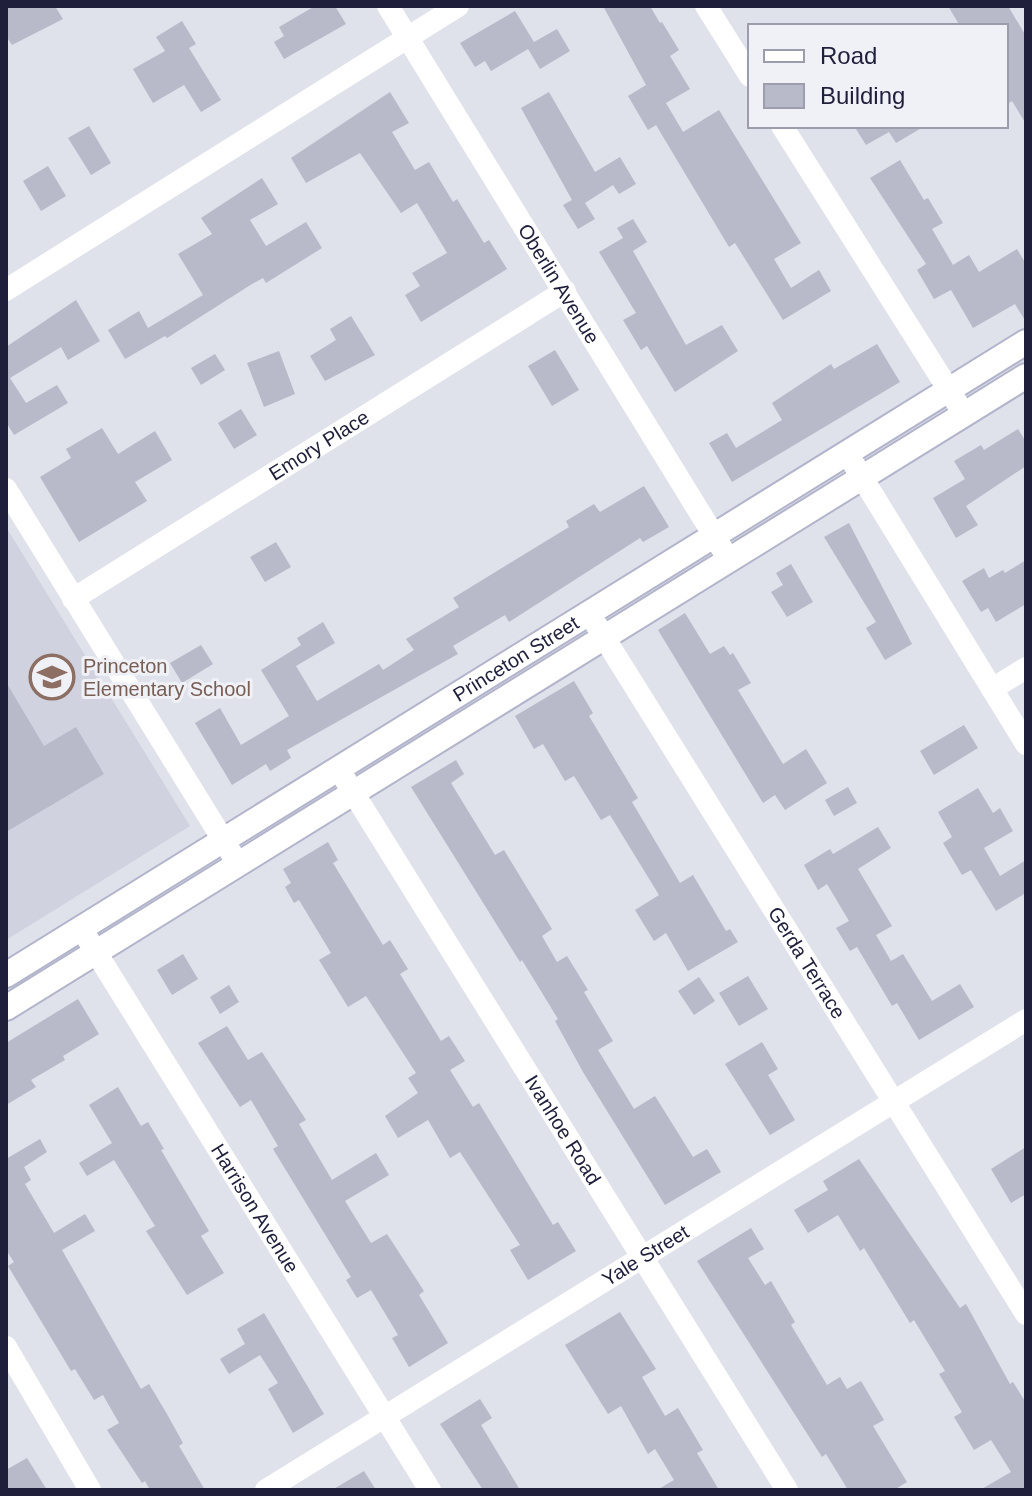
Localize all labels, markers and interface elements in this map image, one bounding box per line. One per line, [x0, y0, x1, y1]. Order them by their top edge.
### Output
legend [748, 24, 1008, 128]
text: Road [820, 42, 877, 69]
text: Building [820, 82, 905, 109]
street label: Oberlin Avenue [514, 220, 604, 347]
street label: Emory Place [265, 406, 373, 485]
street label: Princeton Street [449, 611, 583, 706]
school or university icon: Princeton Elementary School [28, 653, 76, 701]
place label: Princeton Elementary School [83, 655, 251, 700]
street label: Gerda Terrace [764, 903, 850, 1023]
street label: Ivanhoe Road [521, 1071, 605, 1188]
street label: Harrison Avenue [207, 1140, 303, 1277]
street label: Yale Street [598, 1220, 693, 1290]

